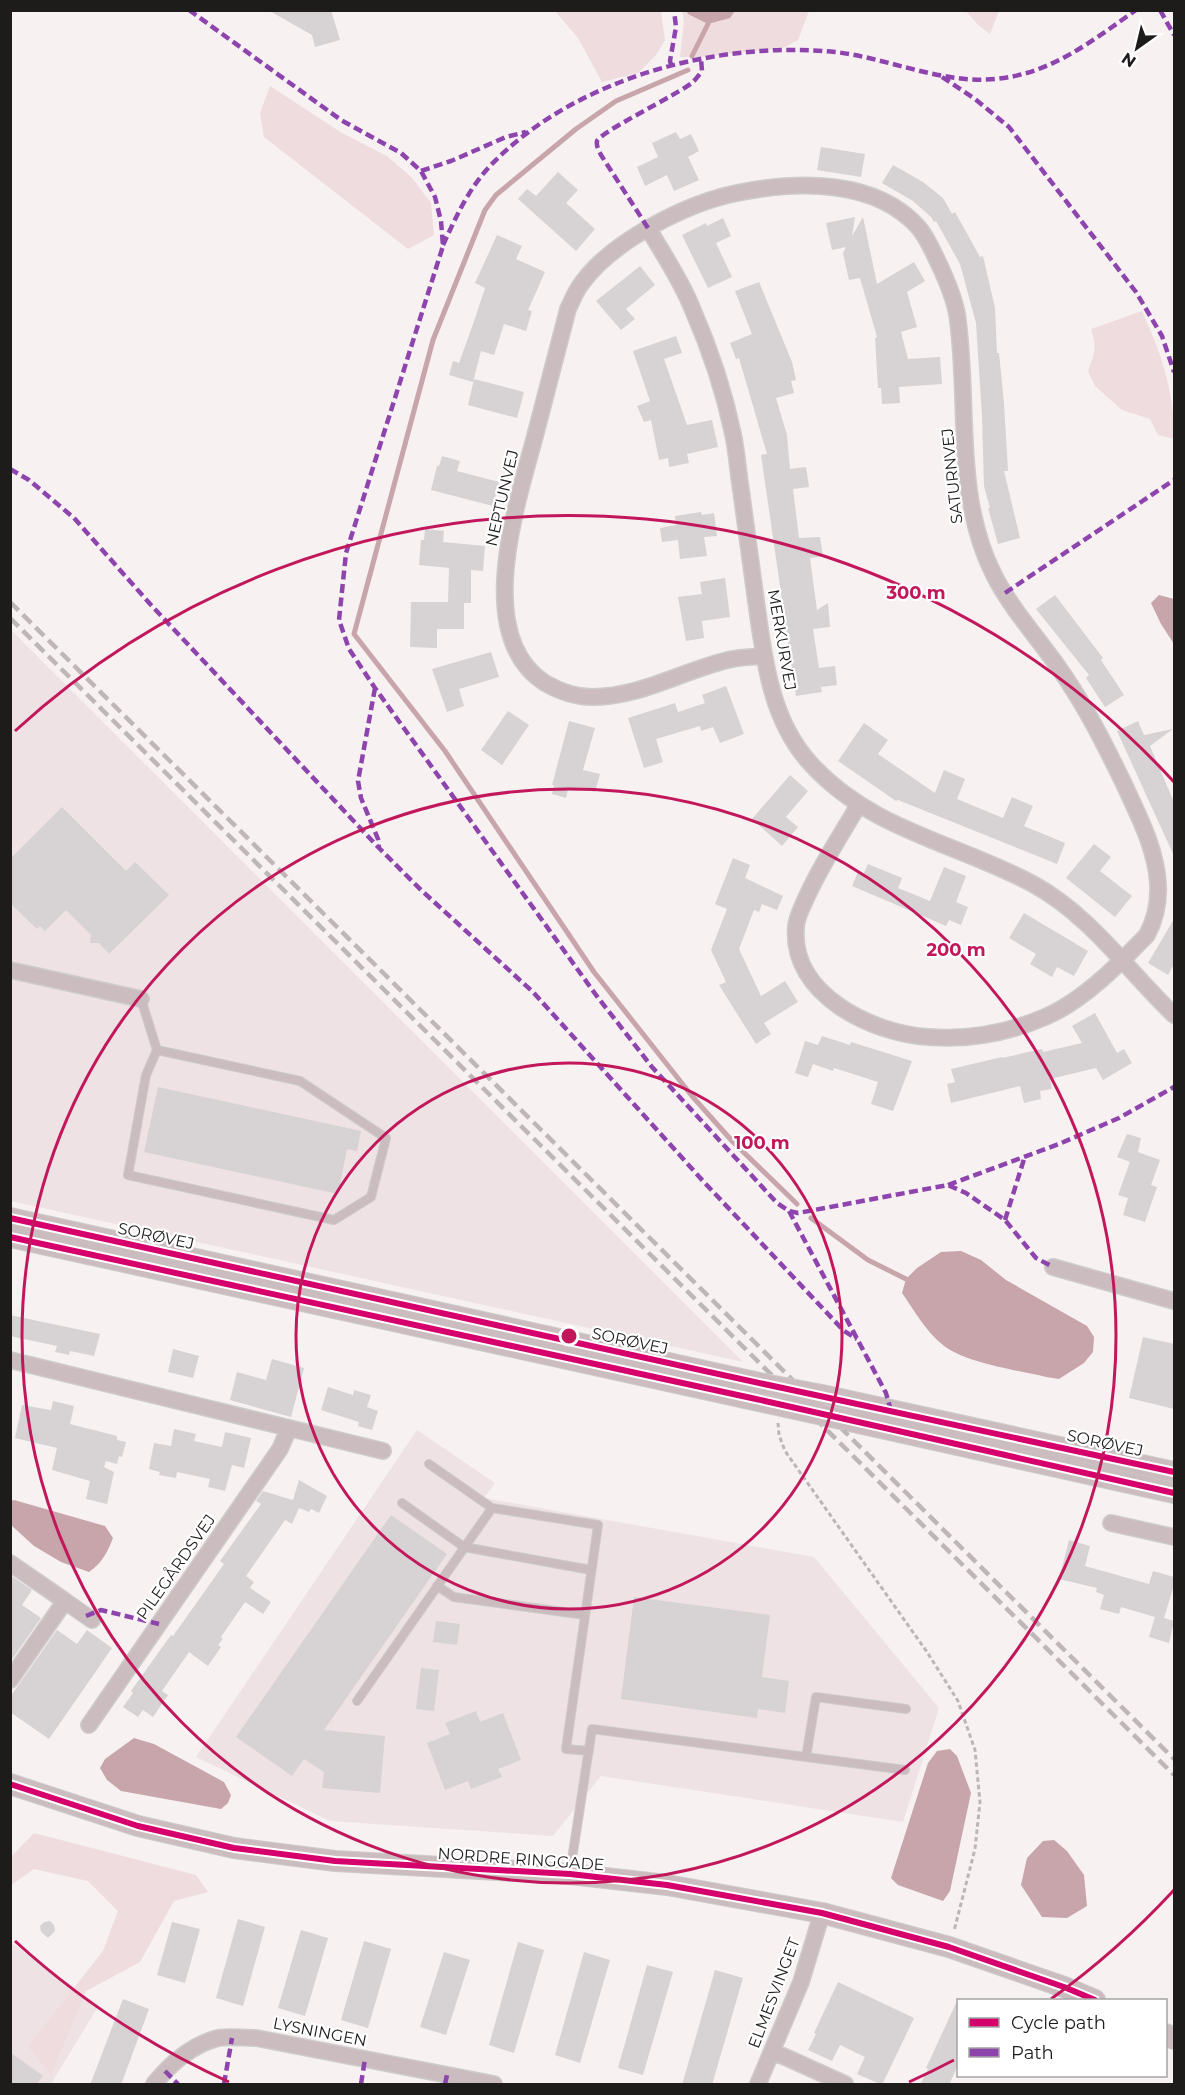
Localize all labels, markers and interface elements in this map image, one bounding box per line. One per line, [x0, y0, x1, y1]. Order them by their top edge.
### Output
north arrow [1107, 18, 1167, 78]
text: N [1118, 49, 1140, 72]
street label: SATURNVEJ [938, 427, 966, 525]
street label: NEPTUNVEJ [482, 448, 522, 548]
text: 300 m [885, 582, 946, 604]
street label: MERKURVEJ [764, 588, 800, 692]
text: 200 m [926, 939, 986, 961]
text: 100 m [734, 1132, 790, 1154]
street label: SORØVEJ [116, 1219, 196, 1253]
street label: SORØVEJ [590, 1324, 670, 1358]
centre of rings [559, 1326, 579, 1346]
street label: SORØVEJ [1065, 1426, 1145, 1460]
street label: PILEGÅRDSVEJ [132, 1510, 219, 1623]
street label: NORDRE RINGGADE [437, 1844, 605, 1874]
street label: ELMESVINGET [744, 1934, 804, 2051]
legend [957, 1999, 1167, 2077]
text: Cycle path [1011, 2012, 1106, 2034]
street label: LYSNINGEN [272, 2014, 368, 2050]
text: Path [1011, 2042, 1054, 2064]

